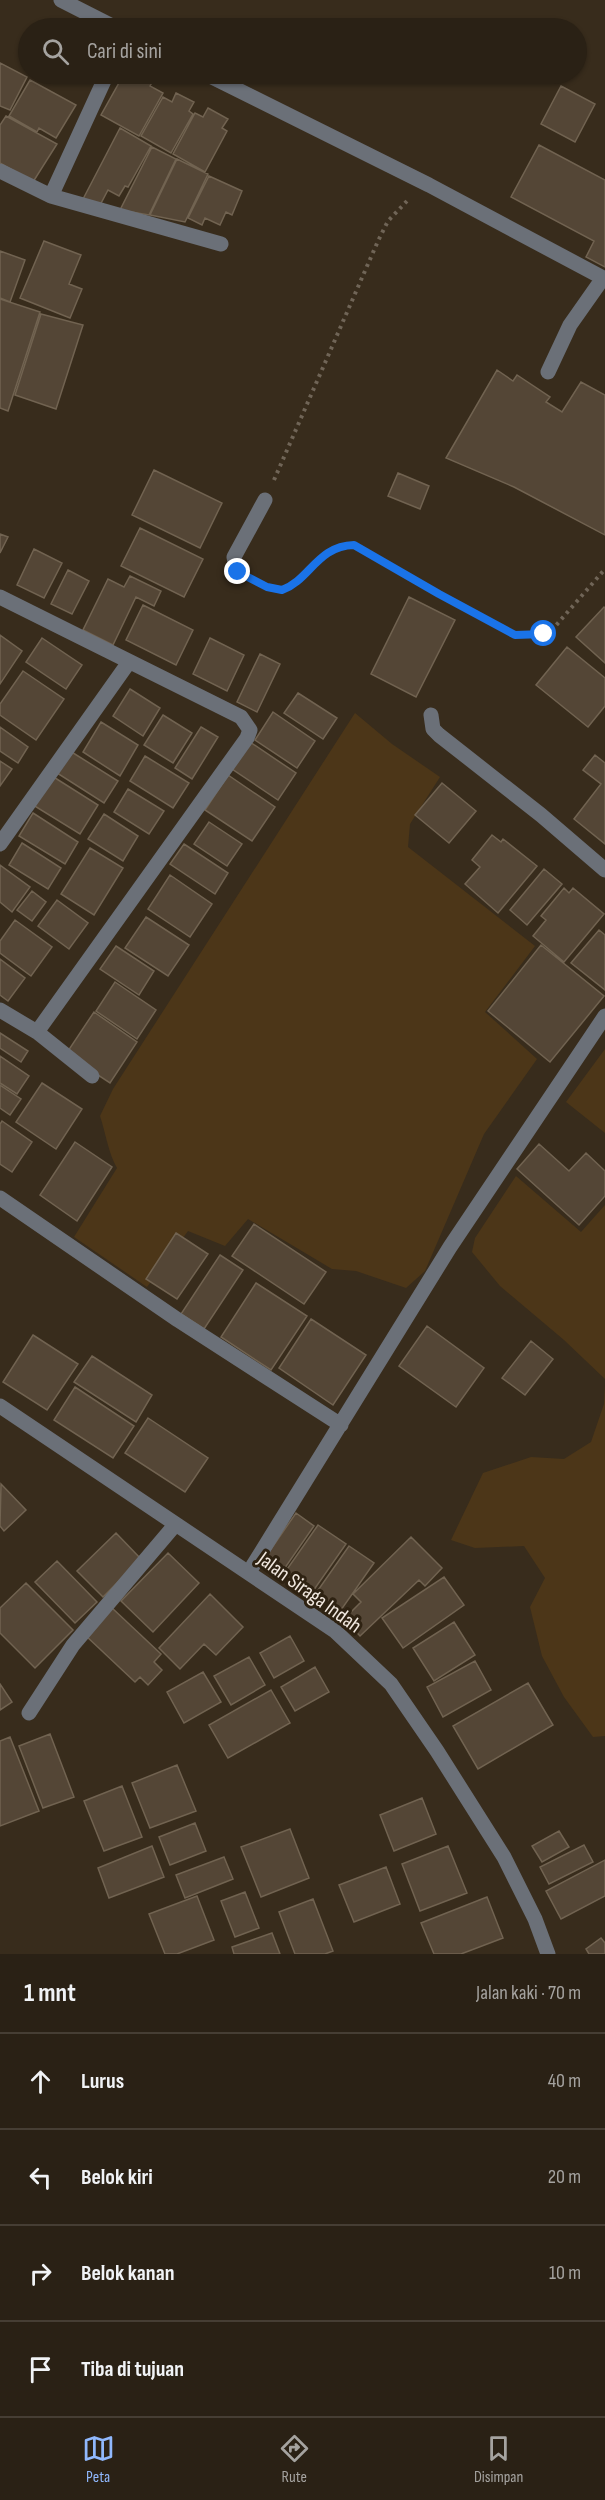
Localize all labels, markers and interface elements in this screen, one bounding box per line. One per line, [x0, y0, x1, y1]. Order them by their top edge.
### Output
search box [18, 18, 587, 84]
icon: search [39, 35, 72, 68]
text: Cari di sini [87, 38, 162, 65]
route end [224, 558, 250, 584]
route start [530, 620, 556, 646]
street label: Jalan Siraga Indah [252, 1546, 366, 1638]
text: 1 mnt [24, 1978, 76, 2009]
text: Jalan kaki · 70 m [476, 1981, 581, 2005]
icon: ahead [24, 2065, 57, 2098]
text: Lurus [81, 2068, 124, 2095]
text: 40 m [548, 2069, 581, 2093]
icon: left [24, 2161, 57, 2194]
text: Belok kiri [81, 2164, 153, 2191]
text: 20 m [548, 2165, 581, 2189]
icon: right [24, 2257, 57, 2290]
text: Belok kanan [81, 2260, 174, 2287]
text: 10 m [549, 2261, 581, 2285]
icon: arrive [24, 2353, 57, 2386]
text: Tiba di tujuan [81, 2356, 184, 2383]
tab: Peta [82, 2432, 115, 2487]
tab: Rute [278, 2432, 311, 2487]
tab: Disimpan [474, 2432, 523, 2487]

